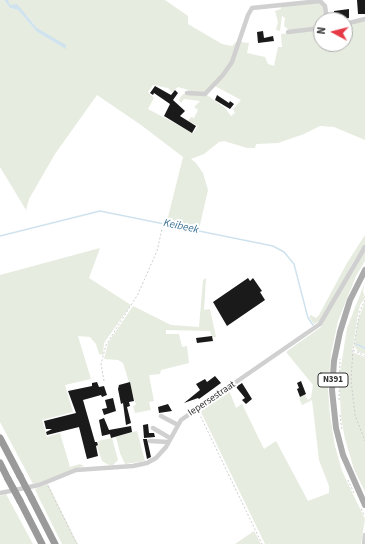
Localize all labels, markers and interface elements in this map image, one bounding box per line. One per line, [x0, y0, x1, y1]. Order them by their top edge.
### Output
north arrow [313, 12, 353, 52]
text: N [314, 26, 329, 35]
water label: Keibeek [162, 217, 200, 237]
road number: N391 [318, 373, 348, 387]
street label: Iepersestraat [186, 379, 238, 419]

